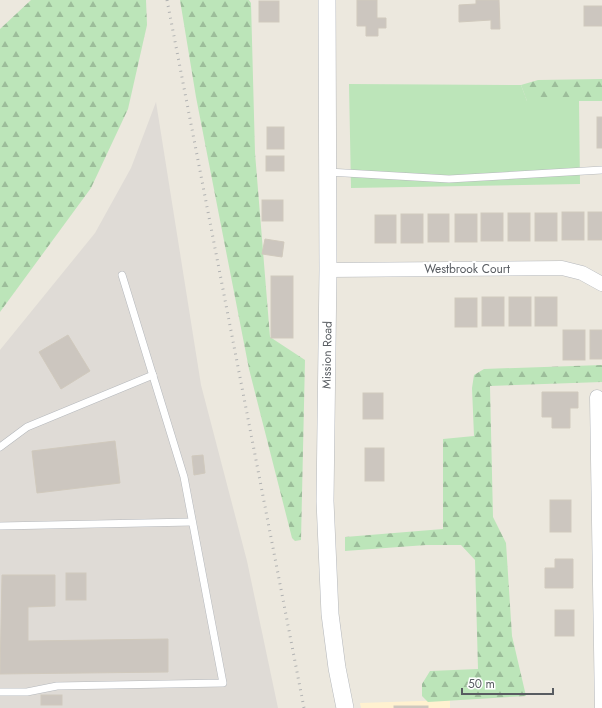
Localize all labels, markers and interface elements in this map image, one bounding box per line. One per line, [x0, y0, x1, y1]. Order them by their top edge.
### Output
street label: Westbrook Court [424, 260, 510, 278]
street label: Mission Road [317, 321, 337, 389]
scale bar [462, 670, 553, 696]
text: 50 m [468, 675, 495, 693]

